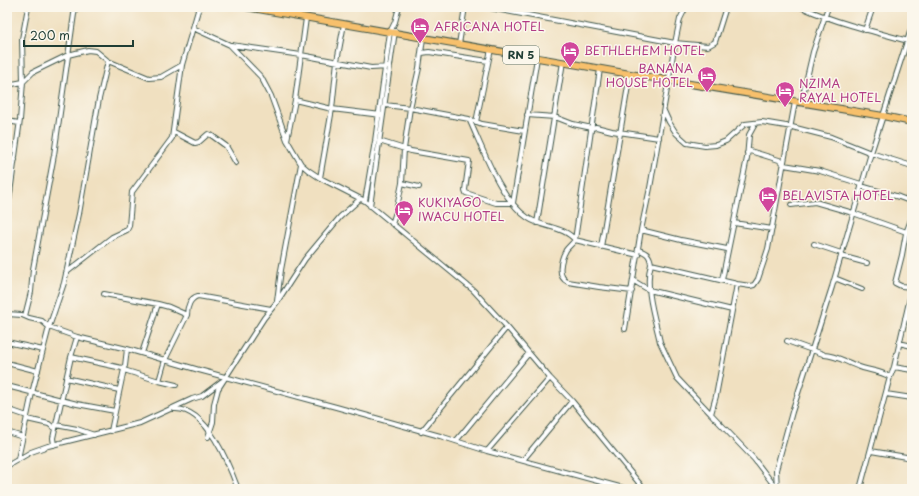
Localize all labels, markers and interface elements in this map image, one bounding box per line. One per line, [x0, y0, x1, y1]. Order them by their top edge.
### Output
hotel icon: AFRICANA HOTEL [409, 16, 431, 44]
place label: AFRICANA HOTEL [434, 17, 545, 35]
scale bar [24, 22, 133, 48]
text: 200 m [30, 26, 70, 44]
hotel icon: BETHLEHEM HOTEL [559, 40, 581, 68]
place label: BETHLEHEM HOTEL [584, 41, 705, 59]
road number: RN 5 [503, 46, 539, 64]
place label: BANANA HOUSE HOTEL [606, 59, 693, 91]
hotel icon: BANANA HOUSE HOTEL [696, 65, 718, 93]
place label: NZIMA RAYAL HOTEL [799, 74, 881, 106]
hotel icon: NZIMA RAYAL HOTEL [774, 80, 796, 108]
hotel icon: BELAVISTA HOTEL [757, 185, 779, 213]
place label: BELAVISTA HOTEL [782, 186, 894, 204]
place label: KUKIYAGO IWACU HOTEL [418, 193, 505, 225]
hotel icon: KUKIYAGO IWACU HOTEL [393, 199, 415, 227]

